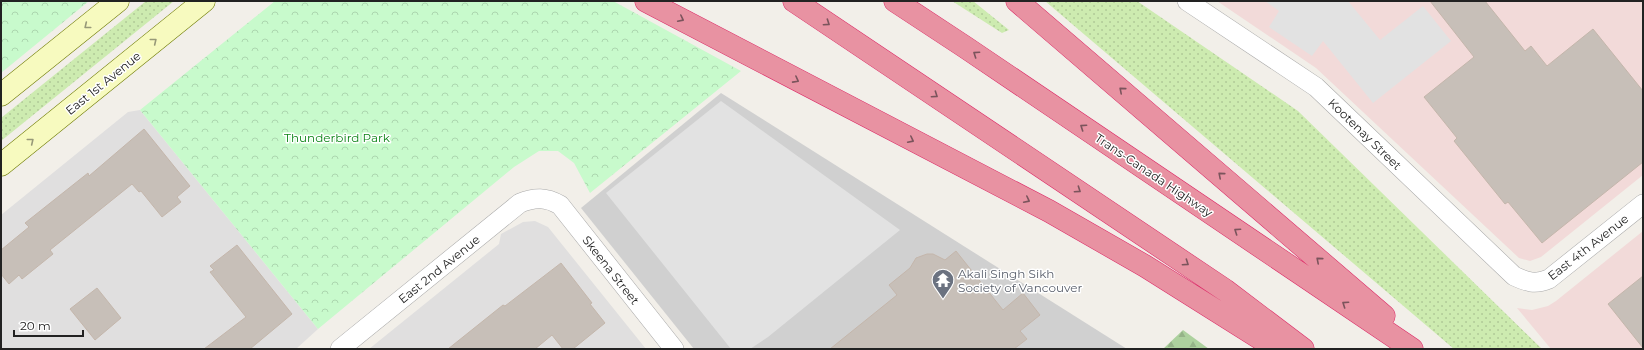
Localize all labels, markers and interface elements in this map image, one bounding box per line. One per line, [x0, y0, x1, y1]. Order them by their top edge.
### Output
one-way arrow [677, 14, 684, 21]
one-way arrow [823, 18, 830, 25]
one-way arrow [85, 21, 92, 28]
one-way arrow [150, 39, 157, 46]
street label: East 1st Avenue [62, 48, 144, 118]
one-way arrow [973, 51, 980, 59]
one-way arrow [792, 75, 799, 83]
one-way arrow [1119, 88, 1127, 95]
one-way arrow [931, 90, 938, 98]
street label: Kootenay Street [1325, 95, 1405, 173]
one-way arrow [1081, 125, 1088, 132]
park label: Thunderbird Park [284, 130, 391, 145]
street label: Trans-Canada Highway [1092, 130, 1216, 220]
one-way arrow [907, 135, 914, 143]
one-way arrow [27, 138, 34, 145]
one-way arrow [1218, 173, 1225, 180]
one-way arrow [1074, 185, 1081, 193]
one-way arrow [1022, 195, 1030, 203]
street label: East 4th Avenue [1545, 211, 1631, 283]
one-way arrow [1235, 229, 1242, 236]
street label: East 2nd Avenue [395, 232, 483, 306]
street label: Skeena Street [579, 233, 643, 308]
one-way arrow [1317, 257, 1324, 264]
one-way arrow [1181, 258, 1188, 265]
place label: Akali Singh Sikh Society of Vancouver [958, 266, 1083, 295]
temple icon: Akali Singh Sikh Society of Vancouver [930, 267, 956, 300]
one-way arrow [1342, 301, 1349, 309]
scale bar [14, 312, 83, 338]
text: 20 m [20, 318, 51, 333]

